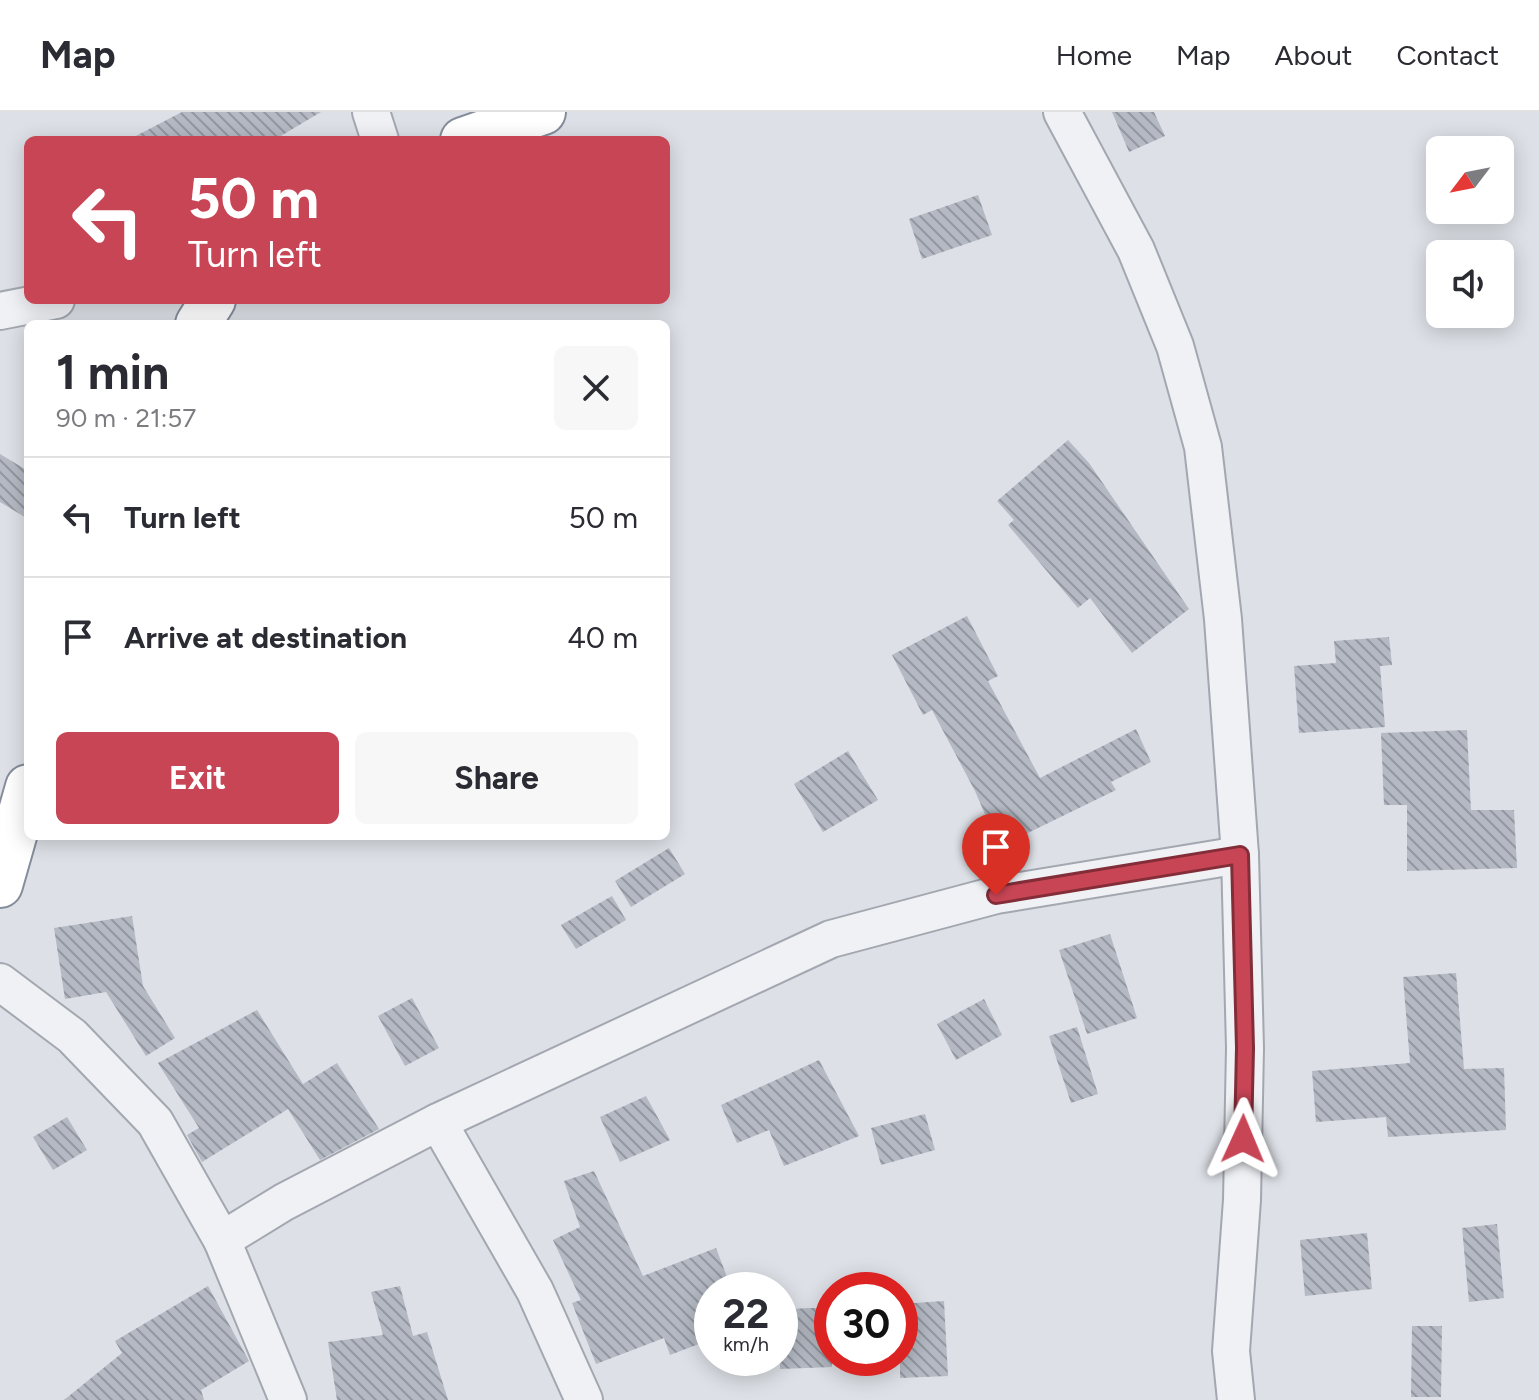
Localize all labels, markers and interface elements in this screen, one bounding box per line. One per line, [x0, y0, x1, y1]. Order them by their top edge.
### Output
text: Map [40, 32, 116, 78]
text: Home [1056, 38, 1132, 72]
text: Map [1176, 38, 1231, 72]
text: About [1275, 38, 1352, 72]
text: Contact [1396, 38, 1499, 72]
north arrow [1426, 136, 1514, 224]
map controls [1426, 136, 1514, 328]
text: 50 m [188, 165, 319, 232]
icon: left [56, 168, 160, 272]
text: Turn left [188, 233, 322, 276]
button: sound [1426, 240, 1514, 328]
text: 1 min [56, 343, 169, 401]
button: close [554, 346, 638, 430]
text: 90 m · 21:57 [56, 402, 196, 434]
icon: left [56, 495, 100, 539]
text: Turn left [124, 499, 241, 536]
text: 50 m [569, 499, 638, 536]
icon: arrive [56, 615, 100, 659]
text: Arrive at destination [124, 619, 407, 656]
text: 40 m [567, 619, 638, 656]
button: Exit [56, 732, 339, 824]
button: Share [355, 732, 638, 824]
pin [962, 813, 1030, 895]
icon: arrive [974, 825, 1018, 869]
position arrow [1201, 1097, 1285, 1181]
speed limit sign: 30 [814, 1272, 918, 1376]
text: 22 [723, 1290, 769, 1338]
text: km/h [723, 1332, 769, 1356]

